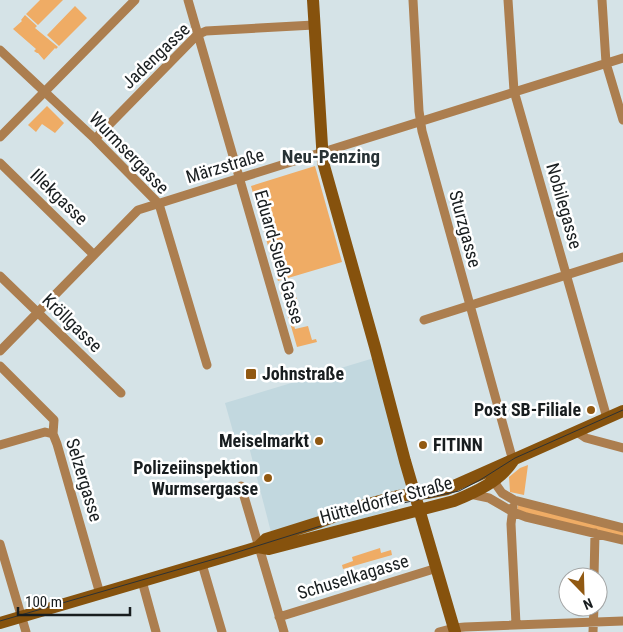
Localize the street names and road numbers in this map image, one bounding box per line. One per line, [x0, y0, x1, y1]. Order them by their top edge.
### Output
street label: Jadengasse [118, 18, 194, 93]
street label: Wurmsergasse [85, 107, 174, 198]
street label: Märzstraße [183, 144, 267, 187]
street label: Nobilegasse [542, 161, 587, 251]
street label: Illekgasse [26, 164, 92, 229]
street label: Eduard-Sueß-Gasse [250, 188, 309, 326]
street label: Sturzgasse [445, 188, 486, 270]
street label: Kröllgasse [38, 289, 107, 356]
street label: Selzergasse [62, 436, 107, 524]
street label: Hütteldorfer Straße [317, 472, 454, 527]
street label: Schuselkagasse [295, 550, 411, 603]

